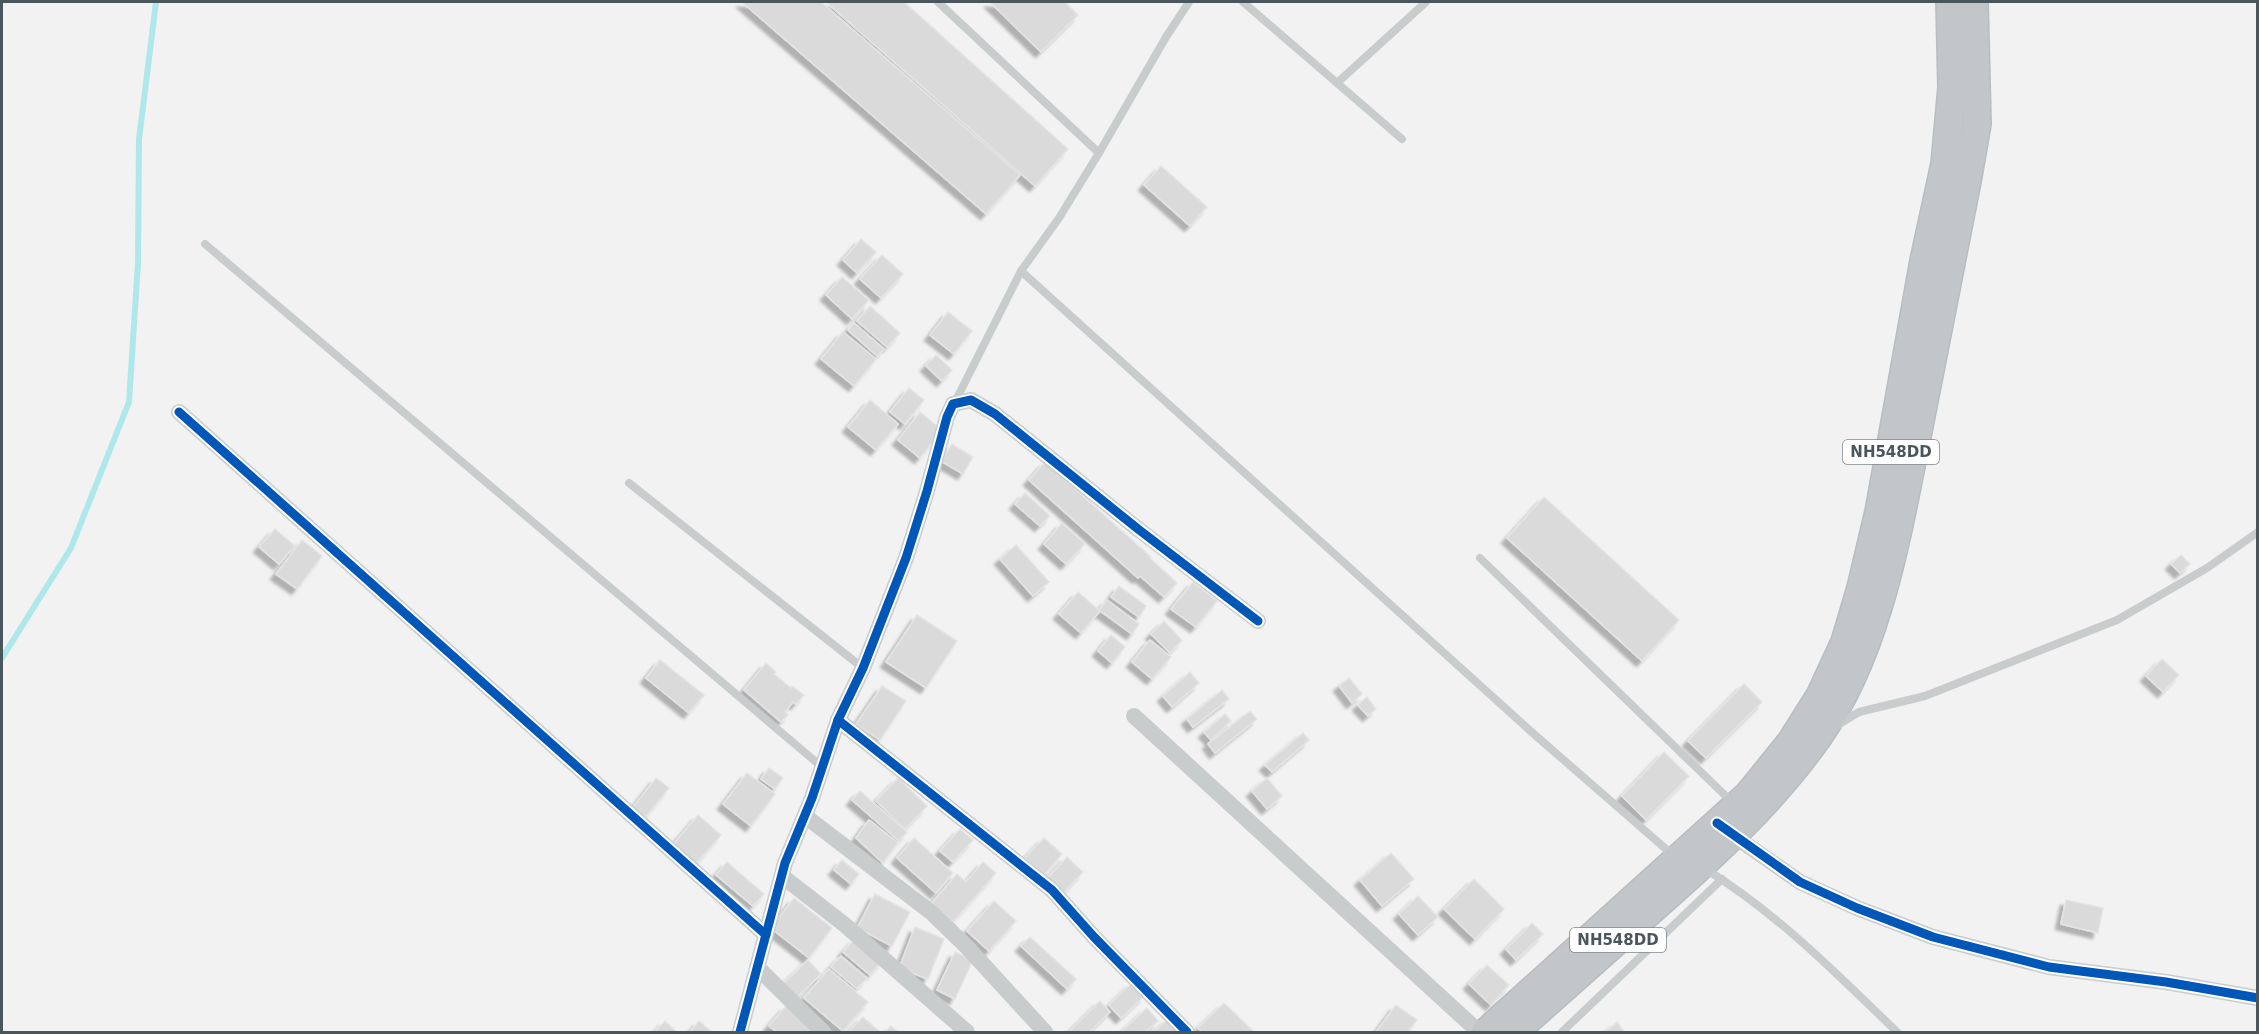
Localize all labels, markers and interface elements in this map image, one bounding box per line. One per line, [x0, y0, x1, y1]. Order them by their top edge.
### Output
road number: NH548DD [1843, 440, 1939, 464]
road number: NH548DD [1570, 928, 1666, 952]

